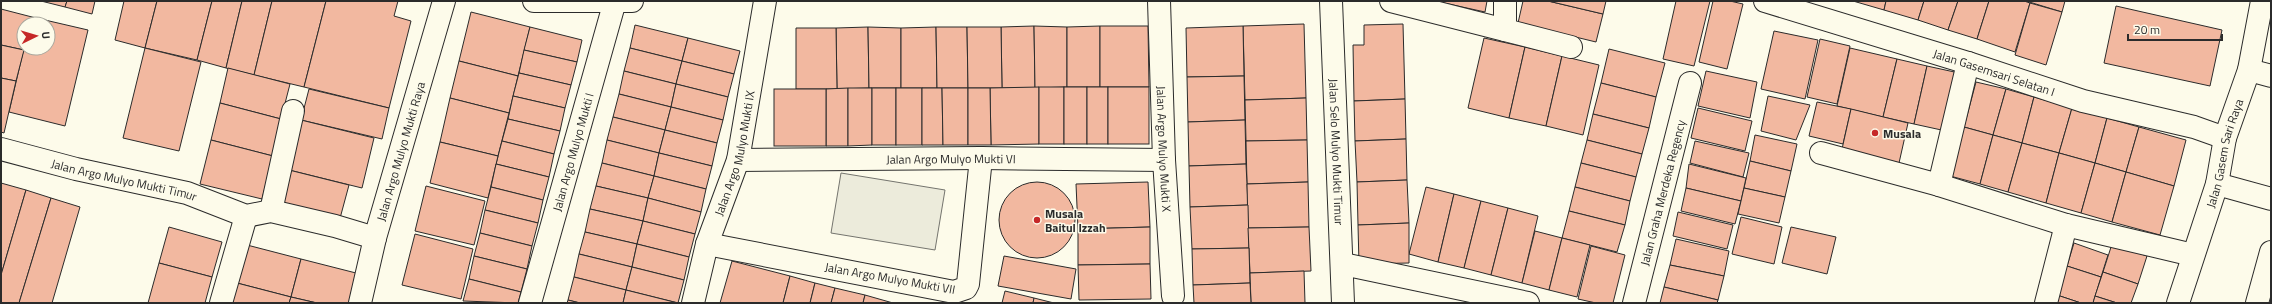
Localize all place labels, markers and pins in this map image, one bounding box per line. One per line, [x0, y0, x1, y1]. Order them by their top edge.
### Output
place label: Musala [1883, 124, 1921, 143]
marker: Musala [1870, 128, 1880, 138]
place label: Musala Baitul Izzah [1045, 204, 1106, 237]
marker: Musala Baitul Izzah [1032, 215, 1042, 225]

